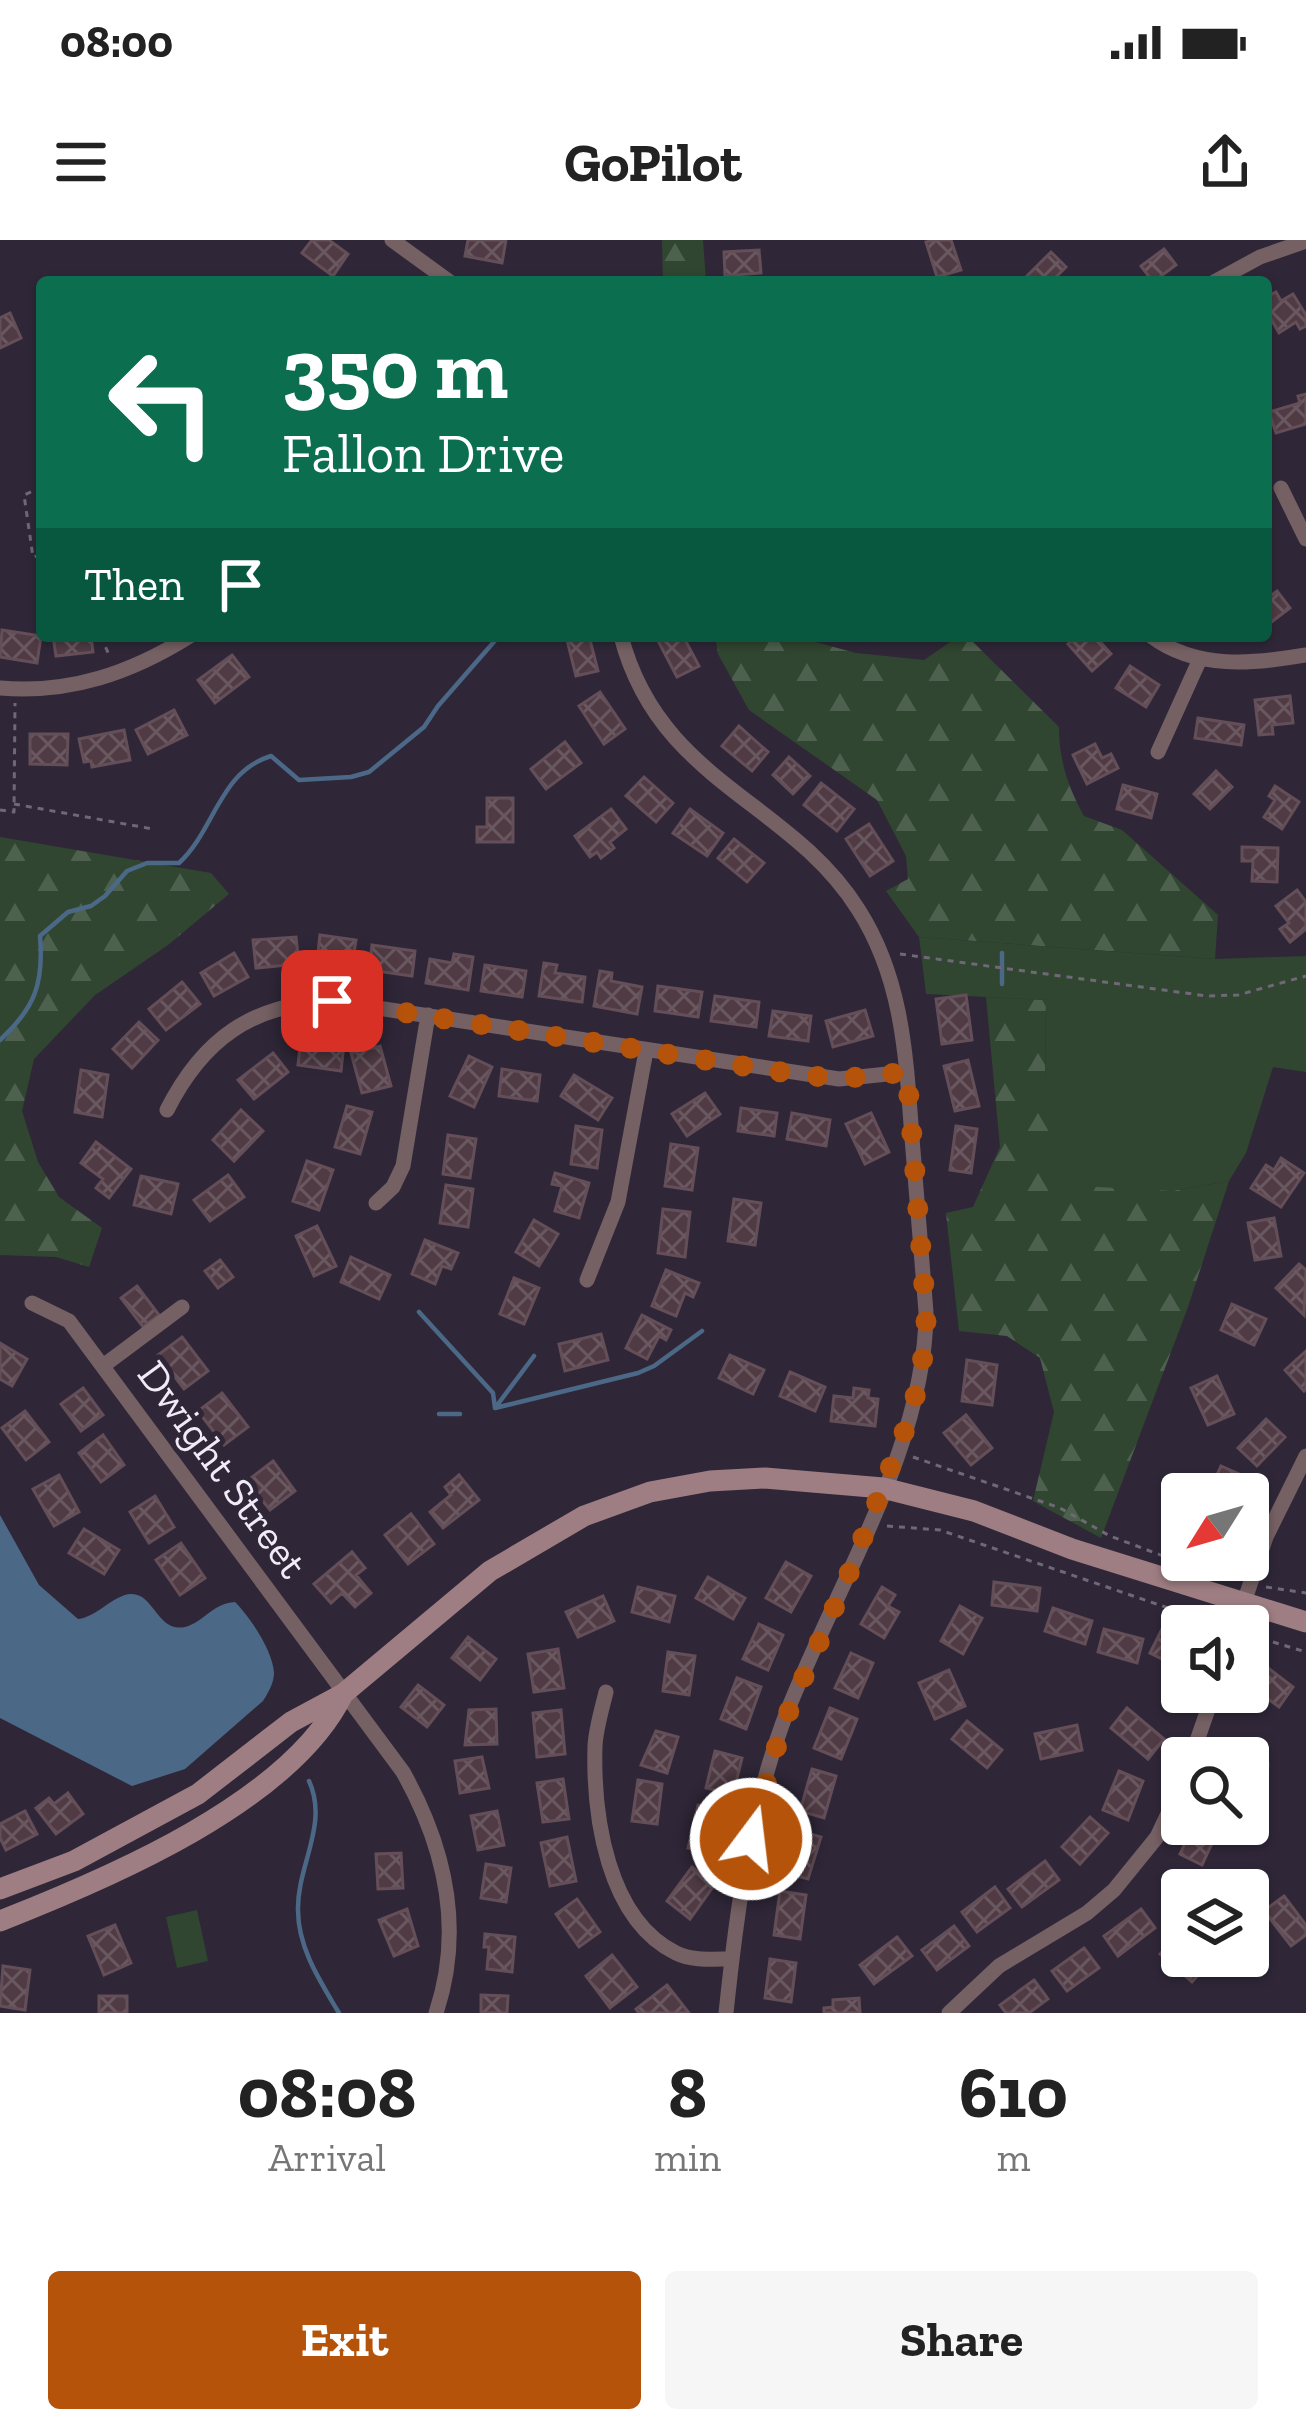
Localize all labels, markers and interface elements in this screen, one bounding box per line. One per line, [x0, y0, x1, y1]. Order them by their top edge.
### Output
text: 08:00 [60, 15, 173, 69]
icon: menu [48, 129, 114, 195]
icon: share [1192, 129, 1258, 195]
text: GoPilot [564, 130, 742, 195]
text: 350 m [282, 319, 508, 420]
icon: left [84, 324, 240, 480]
text: Fallon Drive [282, 421, 564, 486]
icon: arrive [208, 552, 274, 618]
text: Then [84, 558, 184, 612]
pin [281, 950, 383, 1052]
icon: arrive [299, 968, 365, 1034]
street label: Dwight Street [127, 1351, 319, 1588]
north arrow [1161, 1473, 1269, 1581]
map controls [1161, 1473, 1269, 1977]
button: sound [1161, 1605, 1269, 1713]
button: search [1161, 1737, 1269, 1845]
position arrow [688, 1776, 814, 1902]
button: layers [1161, 1869, 1269, 1977]
text: 08:08 [238, 2049, 416, 2135]
text: 8 [668, 2049, 707, 2135]
text: 610 [959, 2049, 1068, 2135]
text: Arrival [268, 2134, 386, 2181]
text: min [654, 2134, 721, 2181]
text: m [997, 2134, 1030, 2181]
button: Exit [48, 2271, 641, 2409]
button: Share [665, 2271, 1258, 2409]

